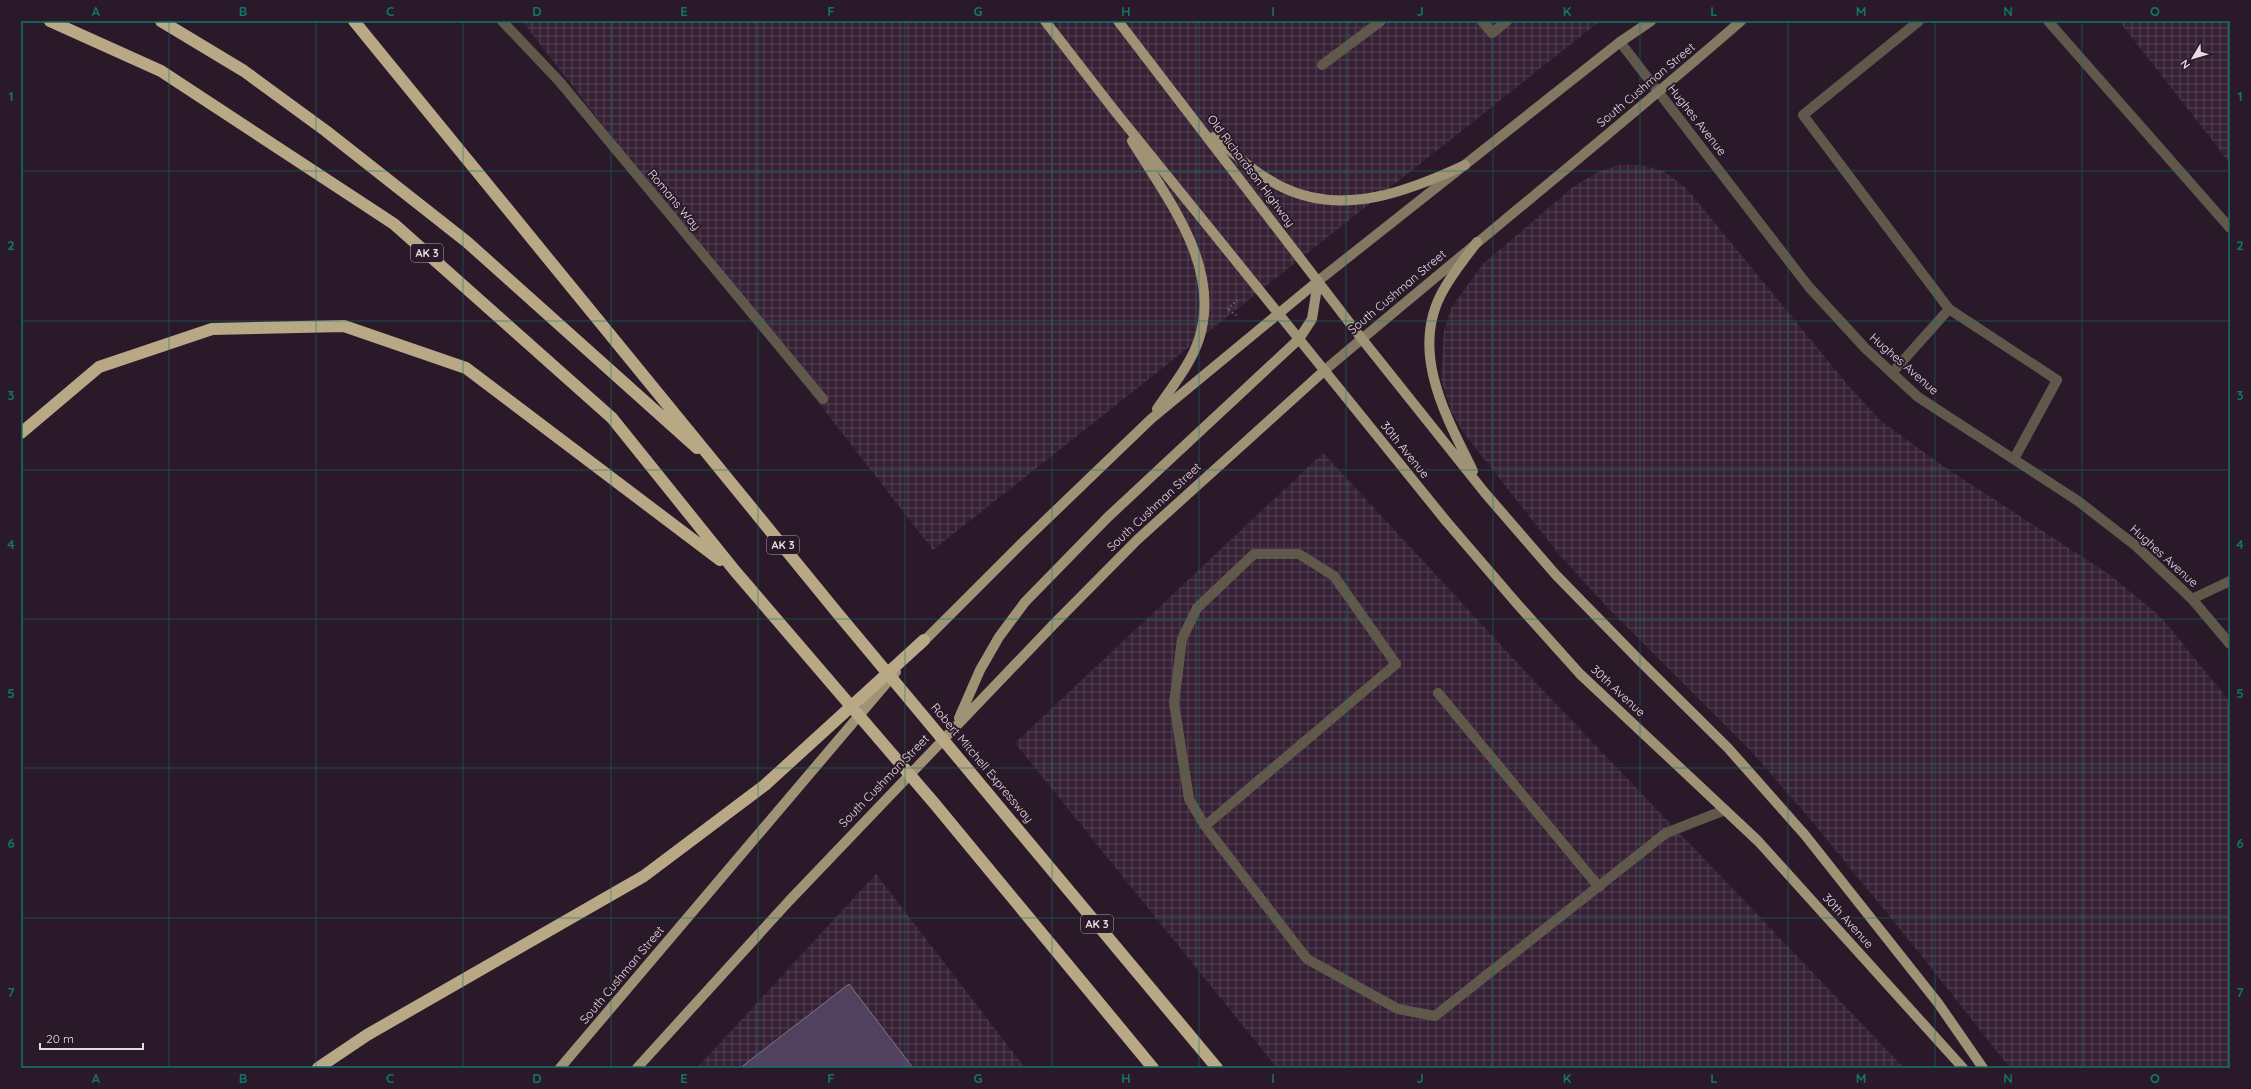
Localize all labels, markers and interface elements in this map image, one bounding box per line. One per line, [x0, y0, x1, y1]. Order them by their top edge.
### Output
text: A [92, 3, 101, 19]
text: B [239, 3, 247, 19]
text: C [386, 3, 394, 19]
text: D [532, 3, 542, 19]
text: E [680, 3, 688, 19]
text: F [827, 3, 835, 19]
text: G [973, 3, 983, 19]
text: H [1121, 3, 1131, 19]
text: I [1271, 3, 1275, 19]
text: J [1416, 3, 1424, 19]
text: K [1563, 3, 1572, 19]
text: L [1710, 3, 1718, 19]
text: M [1856, 3, 1866, 19]
text: N [2003, 3, 2013, 19]
text: O [2150, 3, 2160, 19]
north arrow [2173, 38, 2213, 78]
street label: South Cushman Street [1594, 39, 1698, 130]
text: N [2177, 57, 2193, 72]
street label: Hughes Avenue [1665, 81, 1730, 159]
text: 1 [8, 88, 14, 104]
text: 1 [2237, 88, 2243, 104]
street label: Old Richardson Highway [1204, 112, 1299, 230]
street label: Romans Way [645, 166, 704, 233]
text: 2 [7, 237, 15, 253]
text: 2 [2236, 237, 2244, 253]
road number: AK 3 [411, 244, 443, 262]
street label: South Cushman Street [1345, 246, 1449, 337]
street label: Hughes Avenue [1867, 330, 1942, 398]
text: 3 [8, 387, 15, 403]
text: 3 [2237, 387, 2244, 403]
street label: 30th Avenue [1378, 418, 1433, 481]
street label: South Cushman Street [1103, 459, 1204, 554]
street label: Hughes Avenue [2127, 521, 2202, 590]
text: 4 [7, 536, 15, 552]
road number: AK 3 [767, 536, 799, 554]
text: 4 [2236, 536, 2244, 552]
street label: 30th Avenue [1588, 662, 1649, 720]
text: 5 [7, 685, 15, 701]
text: 5 [2236, 685, 2244, 701]
street label: Robert Mitchell Expressway [928, 700, 1037, 826]
street label: South Cushman Street [835, 731, 932, 830]
text: 6 [7, 835, 15, 851]
text: 6 [2236, 835, 2244, 851]
street label: 30th Avenue [1820, 890, 1877, 951]
road number: AK 3 [1081, 915, 1113, 933]
street label: South Cushman Street [576, 923, 667, 1027]
text: 7 [7, 984, 15, 1000]
text: 7 [2236, 984, 2244, 1000]
scale bar [40, 1025, 143, 1051]
text: 20 m [46, 1031, 74, 1046]
text: A [92, 1070, 101, 1086]
text: B [239, 1070, 247, 1086]
text: C [386, 1070, 394, 1086]
text: D [532, 1070, 542, 1086]
text: E [680, 1070, 688, 1086]
text: F [827, 1070, 835, 1086]
text: G [973, 1070, 983, 1086]
text: H [1121, 1070, 1131, 1086]
text: I [1271, 1070, 1275, 1086]
text: J [1416, 1070, 1424, 1086]
text: K [1563, 1070, 1572, 1086]
text: L [1710, 1070, 1718, 1086]
text: M [1856, 1070, 1866, 1086]
text: N [2003, 1070, 2013, 1086]
text: O [2150, 1070, 2160, 1086]

